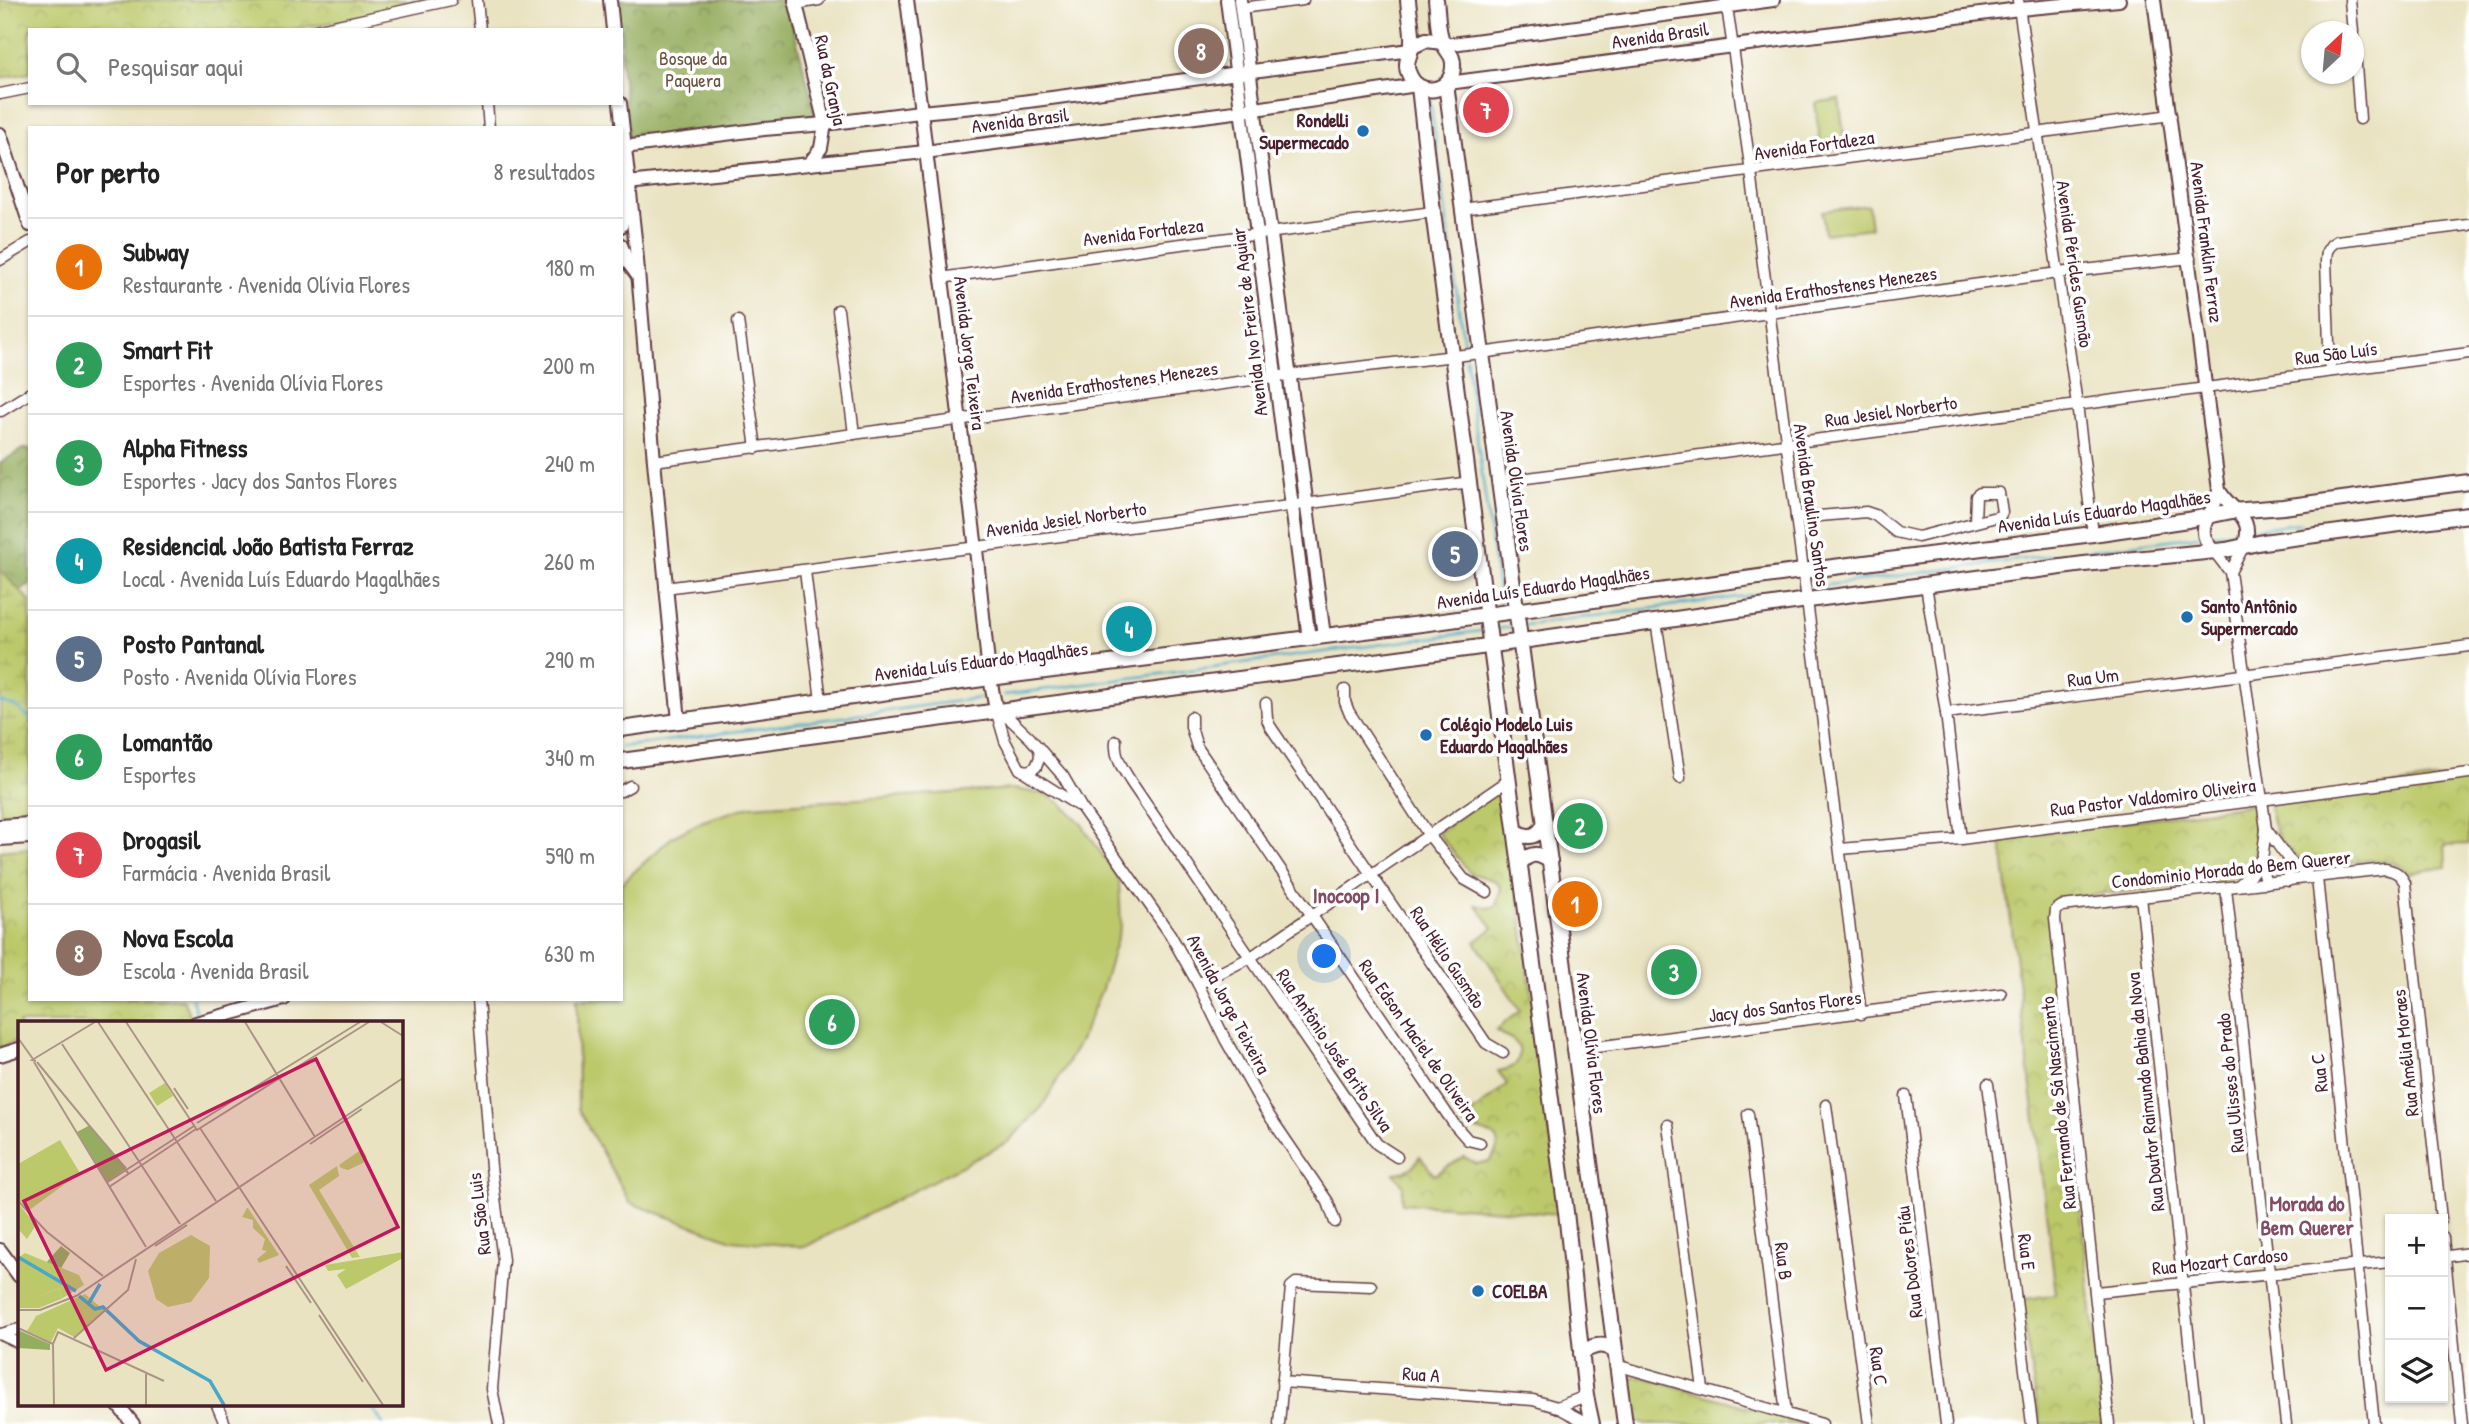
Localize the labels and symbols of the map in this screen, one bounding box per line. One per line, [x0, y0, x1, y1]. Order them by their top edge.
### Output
street label: Avenida Brasil [1610, 15, 1711, 55]
north arrow [2301, 21, 2364, 84]
pin: 8 [1178, 25, 1224, 77]
street label: Rua da Granja [809, 32, 853, 128]
park label: Bosque da Paquera [659, 45, 727, 93]
pin: 7 [1463, 84, 1509, 136]
street label: Avenida Brasil [970, 101, 1071, 139]
place label: Rondelli Supermecado [1259, 107, 1349, 156]
marker: Rondelli Supermecado [1355, 123, 1371, 139]
street label: Avenida Fortaleza [1752, 124, 1876, 166]
street label: Avenida Franklin Ferraz [2184, 160, 2230, 324]
street label: Avenida Péricles Gusmão [2050, 179, 2100, 350]
street label: Avenida Fortaleza [1081, 212, 1205, 252]
street label: Avenida Ivo Freire de Aguiar [1224, 226, 1273, 418]
street label: Avenida Erathostenes Menezes [1728, 260, 1938, 314]
street label: Avenida Jorge Teixeira [948, 275, 992, 432]
street label: Rua São Luís [2293, 335, 2379, 371]
street label: Avenida Erathostenes Menezes [1009, 355, 1219, 409]
street label: Rua Jesiel Norberto [1823, 389, 1959, 433]
street label: Avenida Olívia Flores [1494, 409, 1540, 553]
street label: Avenida Braulino Santos [1788, 422, 1836, 588]
street label: Avenida Luís Eduardo Magalhães [1996, 483, 2212, 539]
street label: Avenida Jesiel Norberto [984, 495, 1148, 543]
pin: 5 [1432, 528, 1478, 580]
street label: Avenida Luís Eduardo Magalhães [1435, 559, 1651, 615]
place label: Santo Antônio Supermercado [2201, 593, 2298, 642]
pin: 4 [1106, 603, 1152, 655]
marker: Santo Antônio Supermercado [2179, 609, 2195, 625]
street label: Avenida Luís Eduardo Magalhães [873, 635, 1089, 687]
street label: Rua Um [2066, 661, 2120, 693]
place label: Colégio Modelo Luis Eduardo Magalhães [1440, 711, 1573, 760]
marker: Colégio Modelo Luis Eduardo Magalhães [1418, 727, 1434, 743]
street label: Rua Pastor Valdomiro Oliveira [2049, 771, 2258, 822]
pin: 2 [1557, 800, 1603, 852]
street label: Condominio Morada do Bem Querer [2110, 843, 2353, 894]
pin: 1 [1552, 878, 1598, 930]
district label: Inocoop I [1313, 881, 1379, 911]
street label: Rua Hélio Gusmão [1404, 901, 1492, 1013]
street label: Avenida Jorge Teixeira [1181, 930, 1277, 1079]
your location [1307, 939, 1341, 973]
pin: 3 [1651, 946, 1697, 998]
street label: Rua Edson Maciel de Oliveira [1353, 954, 1485, 1127]
street label: Rua Antônio José Brito Silva [1271, 963, 1400, 1137]
street label: Avenida Olívia Flores [1570, 971, 1614, 1115]
street label: Rua Doutor Raimundo Bahia da Nova [2119, 971, 2170, 1213]
street label: Jacy dos Santos Flores [1707, 984, 1863, 1028]
street label: Rua Amélia Moraes [2385, 988, 2425, 1118]
street label: Rua Fernando de Sá Nascimento [2034, 995, 2082, 1211]
pin: 6 [809, 996, 855, 1048]
street label: Rua Ulisses do Prado [2210, 1012, 2250, 1154]
inset map [18, 1021, 402, 1406]
street label: Rua C [2304, 1053, 2334, 1093]
street label: Rua São Luis [461, 1171, 497, 1257]
district label: Morada do Bem Querer [2260, 1189, 2354, 1242]
street label: Rua Dolores Piáu [1889, 1204, 1929, 1319]
street label: Rua E [2012, 1232, 2042, 1272]
street label: Rua B [1769, 1241, 1799, 1281]
street label: Rua Mozart Cardoso [2151, 1241, 2289, 1281]
place label: COELBA [1492, 1278, 1548, 1304]
marker: COELBA [1470, 1283, 1486, 1299]
street label: Rua C [1863, 1345, 1895, 1387]
street label: Rua A [1401, 1360, 1441, 1388]

